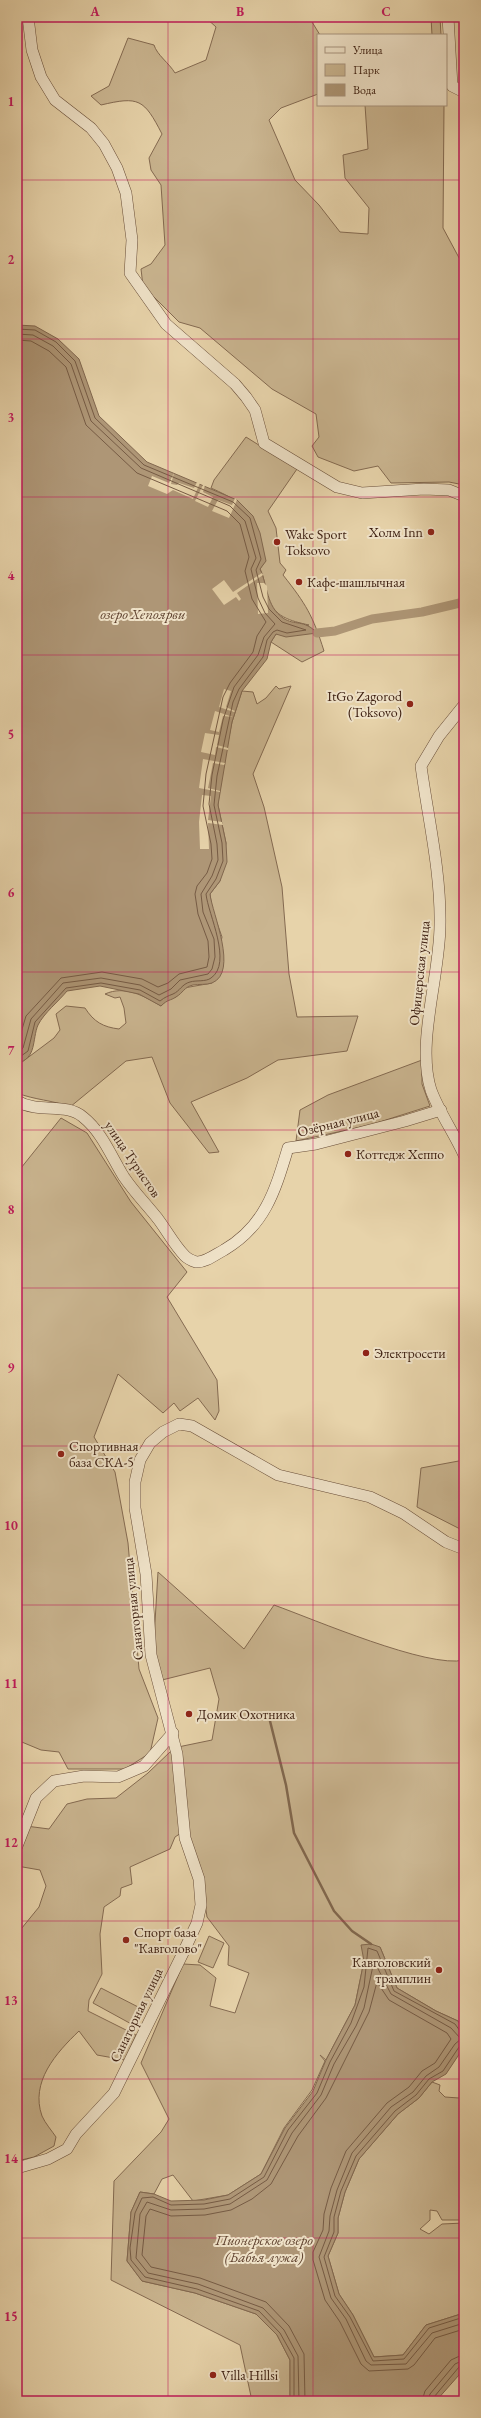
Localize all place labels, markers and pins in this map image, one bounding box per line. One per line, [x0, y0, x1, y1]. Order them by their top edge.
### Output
place label: Холм Inn [368, 523, 424, 541]
place label: Wake Sport Toksovo [285, 525, 347, 559]
marker: Холм Inn [426, 527, 436, 537]
marker: Wake Sport Toksovo [272, 537, 282, 547]
place label: Кафе-шашлычная [307, 573, 405, 591]
marker: Кафе-шашлычная [294, 577, 304, 587]
place label: ItGo Zagorod (Toksovo) [327, 687, 403, 721]
marker: ItGo Zagorod (Toksovo) [405, 699, 415, 709]
place label: Коттедж Хеппо [356, 1145, 444, 1163]
marker: Коттедж Хеппо [343, 1149, 353, 1159]
place label: Электросети [374, 1344, 446, 1362]
marker: Электросети [361, 1348, 371, 1358]
place label: Спортивная база СКА-5 [69, 1437, 138, 1471]
marker: Спортивная база СКА-5 [56, 1449, 66, 1459]
place label: Домик Охотника [197, 1705, 295, 1723]
marker: Домик Охотника [184, 1709, 194, 1719]
place label: Спорт база "Кавголово" [134, 1923, 202, 1957]
marker: Спорт база "Кавголово" [121, 1935, 131, 1945]
place label: Кавголовский трамплин [352, 1953, 432, 1987]
marker: Кавголовский трамплин [434, 1965, 444, 1975]
place label: Villa Hillsi [221, 2366, 279, 2384]
marker: Villa Hillsi [208, 2370, 218, 2380]

